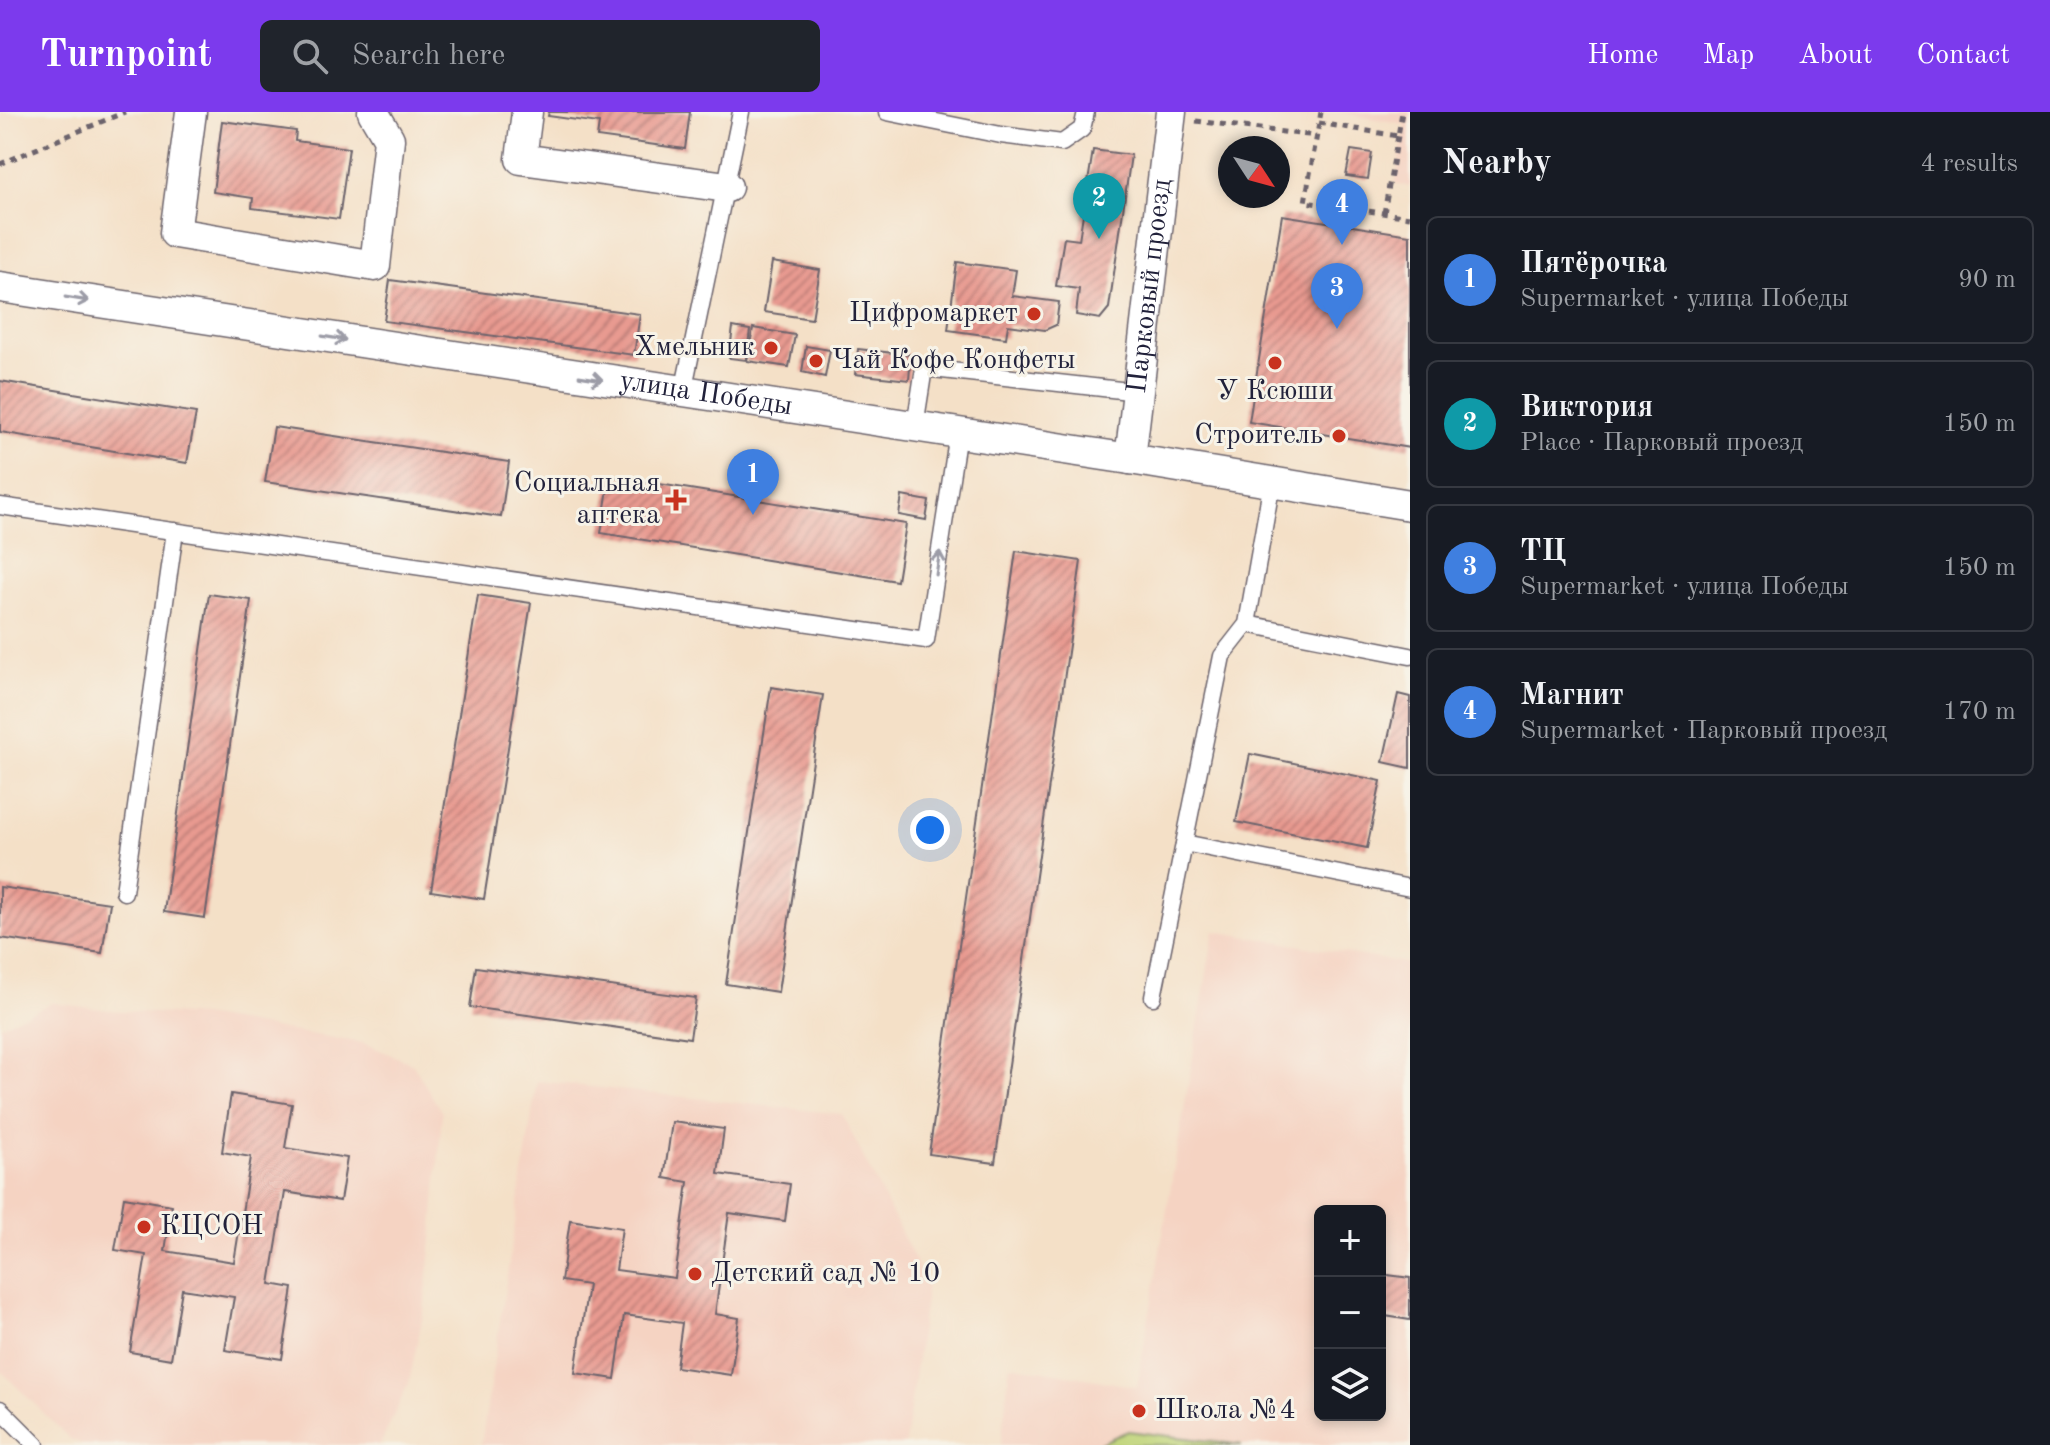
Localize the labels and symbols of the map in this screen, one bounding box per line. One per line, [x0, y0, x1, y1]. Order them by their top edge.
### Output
north arrow [1218, 136, 1290, 208]
pin: 2 [1073, 173, 1125, 239]
street label: Парковый проезд [1124, 177, 1177, 395]
pin: 4 [1316, 179, 1368, 245]
pin: 3 [1311, 263, 1363, 329]
one-way arrow [64, 292, 89, 307]
place label: Цифромаркет [849, 300, 1018, 328]
marker: Цифромаркет [1025, 305, 1043, 323]
one-way arrow [321, 332, 346, 347]
place label: Хмельник [635, 334, 755, 362]
marker: Хмельник [762, 339, 780, 357]
place label: Чай Кофе Конфеты [832, 347, 1076, 375]
marker: Чай Кофе Конфеты [807, 352, 825, 370]
marker: У Ксюши [1266, 354, 1284, 372]
street label: улица Победы [618, 367, 794, 421]
one-way arrow [578, 371, 603, 386]
place label: У Ксюши [1216, 378, 1334, 406]
place label: Строитель [1194, 422, 1323, 450]
marker: Строитель [1330, 427, 1348, 445]
pin: 1 [727, 449, 779, 515]
place label: Социальная аптека [514, 470, 660, 530]
marker: Социальная аптека [667, 491, 685, 509]
one-way arrow [931, 551, 946, 576]
your location [910, 810, 950, 850]
place label: КЦСОН [160, 1213, 263, 1241]
marker: КЦСОН [135, 1218, 153, 1236]
place label: Детский сад № 10 [711, 1260, 940, 1288]
marker: Детский сад № 10 [686, 1265, 704, 1283]
place label: Школа №4 [1155, 1397, 1296, 1425]
marker: Школа №4 [1130, 1402, 1148, 1420]

